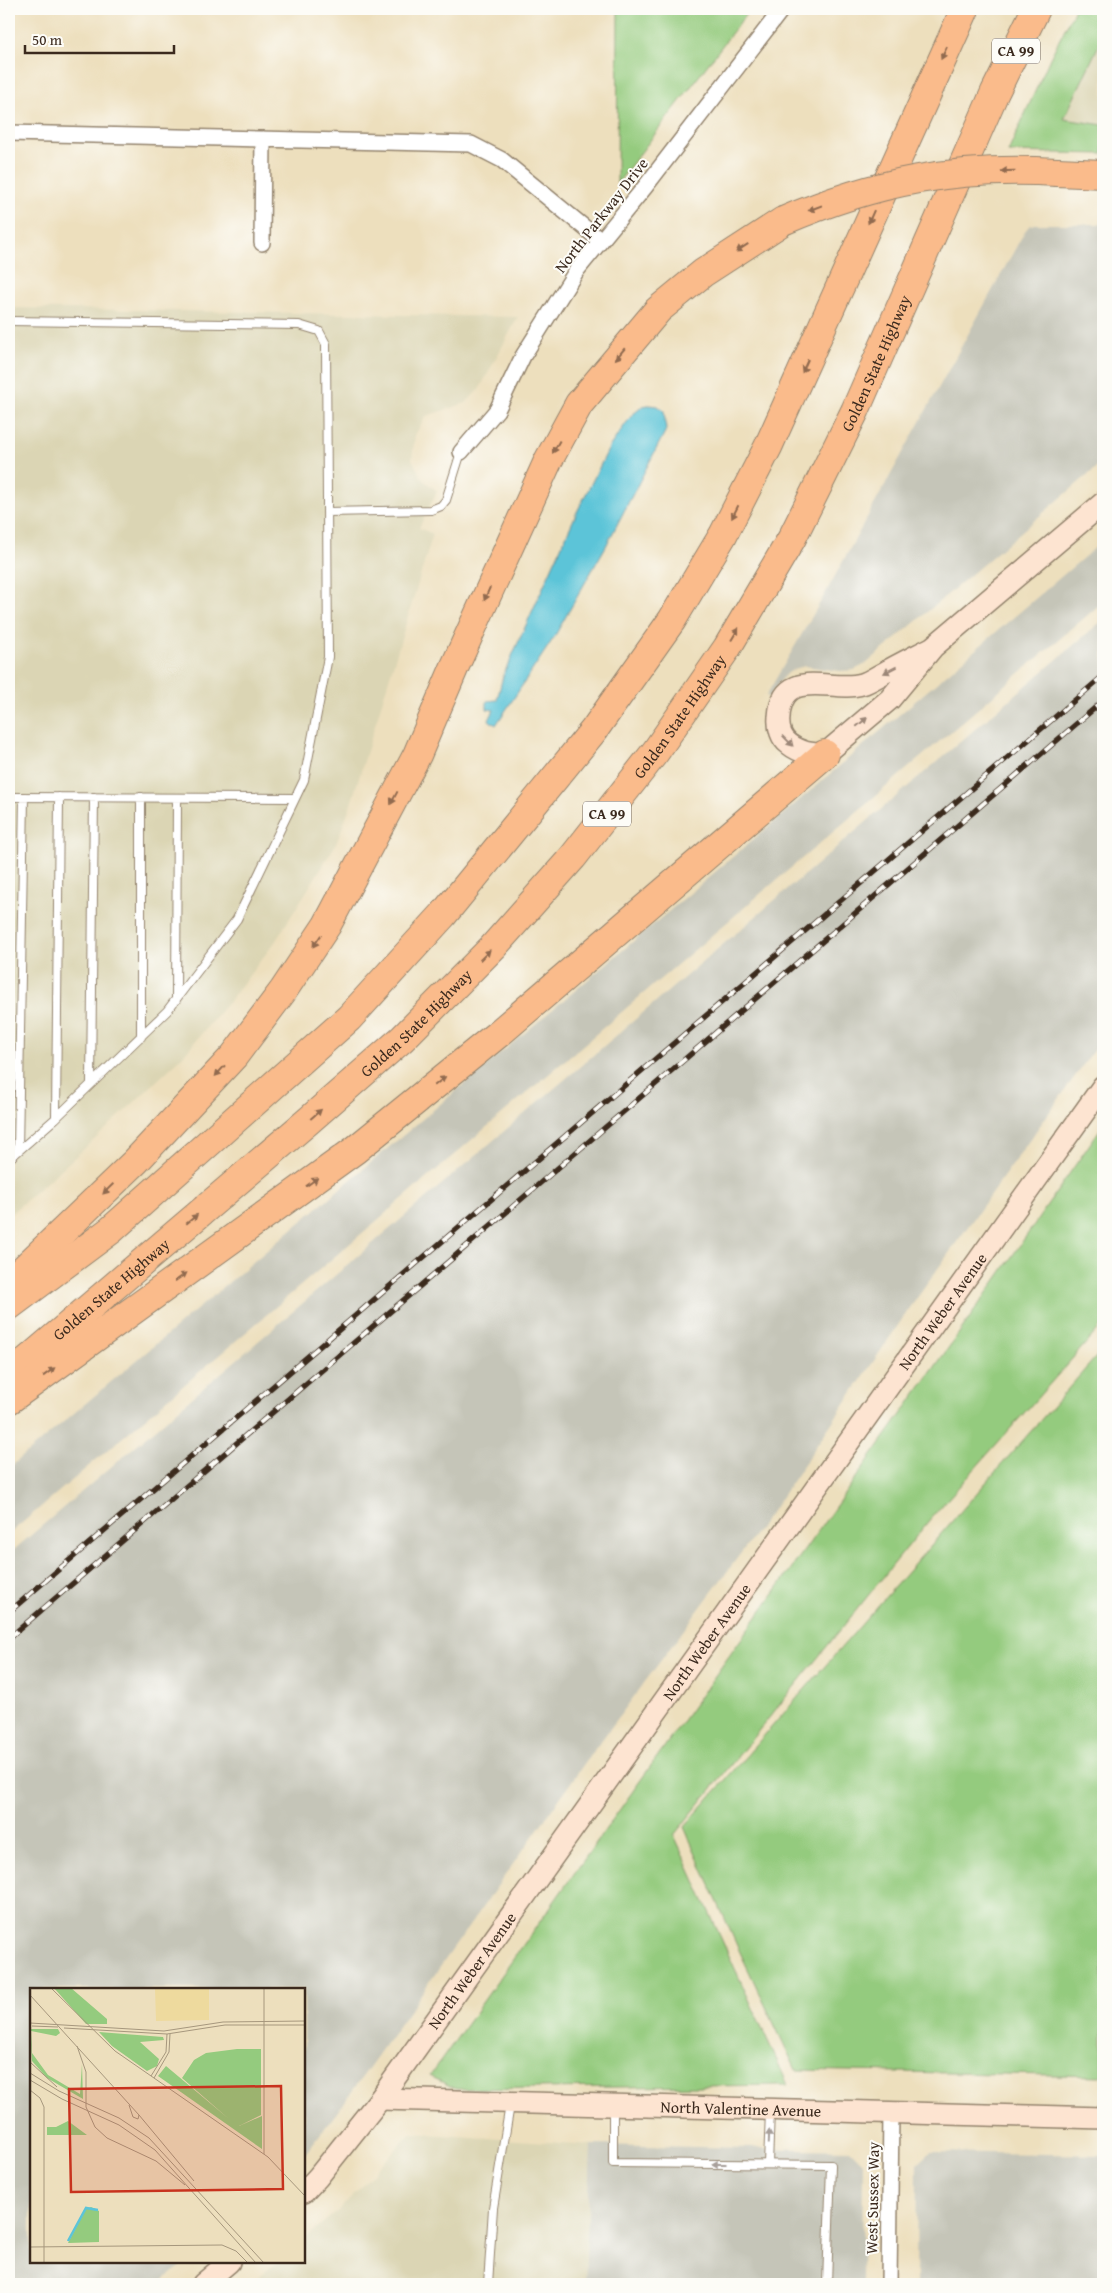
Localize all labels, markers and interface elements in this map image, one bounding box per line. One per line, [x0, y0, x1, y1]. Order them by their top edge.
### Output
scale bar [25, 22, 174, 54]
text: 50 m [32, 29, 63, 50]
road number: CA 99 [992, 38, 1040, 64]
one-way arrow [940, 46, 948, 60]
street label: North Parkway Drive [548, 152, 654, 278]
one-way arrow [1000, 167, 1016, 175]
one-way arrow [808, 204, 823, 212]
one-way arrow [866, 210, 874, 224]
one-way arrow [736, 243, 749, 253]
street label: Golden State Highway [835, 291, 917, 435]
one-way arrow [615, 347, 626, 360]
one-way arrow [800, 359, 808, 373]
one-way arrow [551, 440, 560, 454]
one-way arrow [731, 505, 739, 520]
one-way arrow [483, 587, 491, 601]
one-way arrow [730, 627, 739, 640]
street label: Golden State Highway [627, 649, 731, 783]
one-way arrow [883, 666, 897, 674]
one-way arrow [856, 717, 869, 728]
one-way arrow [782, 735, 794, 747]
one-way arrow [390, 791, 399, 805]
road number: CA 99 [583, 802, 631, 826]
one-way arrow [312, 934, 321, 947]
one-way arrow [479, 949, 491, 961]
street label: Golden State Highway [355, 963, 477, 1082]
one-way arrow [214, 1065, 226, 1077]
one-way arrow [433, 1076, 446, 1087]
one-way arrow [310, 1108, 322, 1120]
one-way arrow [305, 1177, 319, 1187]
one-way arrow [102, 1182, 114, 1194]
one-way arrow [186, 1214, 198, 1225]
street label: Golden State Highway [47, 1232, 175, 1346]
street label: North Weber Avenue [892, 1248, 992, 1375]
one-way arrow [174, 1272, 188, 1282]
one-way arrow [42, 1367, 56, 1377]
street label: North Weber Avenue [656, 1578, 757, 1705]
street label: North Weber Avenue [422, 1907, 522, 2034]
inset map [30, 1988, 305, 2263]
street label: North Valentine Avenue [660, 2094, 822, 2123]
one-way arrow [765, 2129, 773, 2145]
street label: West Sussex Way [859, 2141, 885, 2255]
one-way arrow [711, 2160, 727, 2168]

